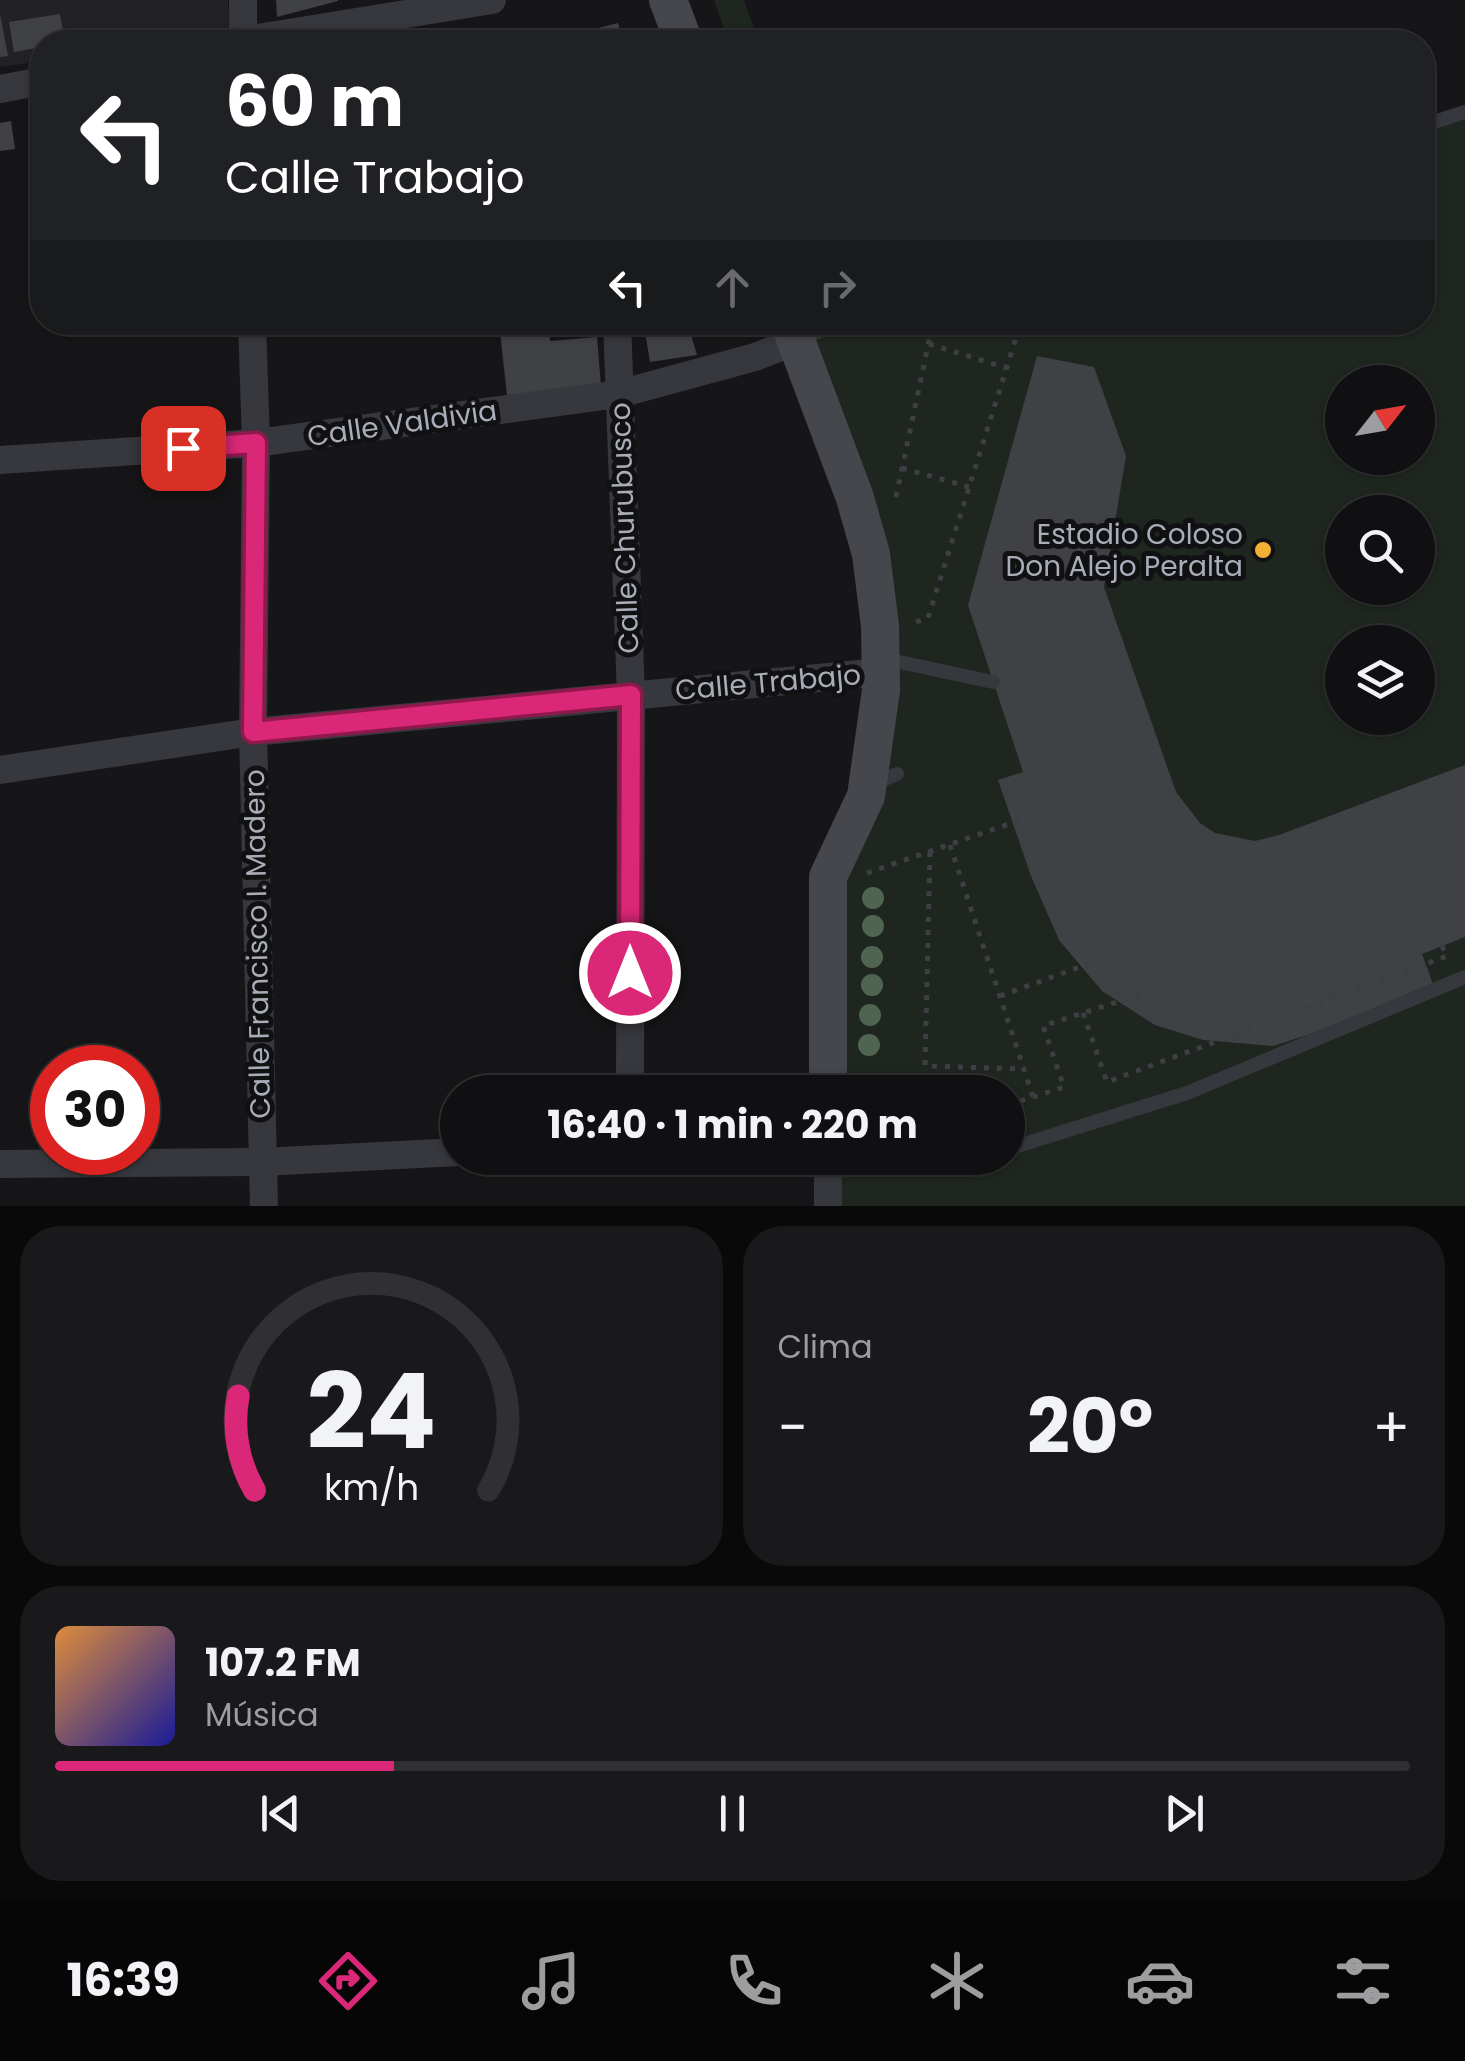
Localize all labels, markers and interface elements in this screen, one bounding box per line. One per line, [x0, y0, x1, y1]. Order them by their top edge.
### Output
text: 60 m [225, 52, 404, 151]
icon: left [60, 70, 190, 200]
text: Calle Trabajo [225, 146, 525, 209]
icon: left [600, 260, 655, 315]
icon: ahead [705, 260, 760, 315]
icon: right [810, 260, 865, 315]
north arrow [1325, 365, 1435, 475]
map controls [1325, 365, 1435, 735]
street label: Calle Valdivia [305, 391, 499, 456]
street label: Calle Churubusco [601, 402, 648, 654]
pin [141, 406, 226, 491]
icon: arrive [156, 421, 211, 476]
button: search [1325, 495, 1435, 605]
place label: Estadio Coloso Don Alejo Peralta [1005, 515, 1243, 586]
marker: Estadio Coloso Don Alejo Peralta [1252, 539, 1274, 561]
button: layers [1325, 625, 1435, 735]
street label: Calle Trabajo [673, 655, 863, 710]
street label: Calle Francisco I. Madero [235, 769, 280, 1119]
position arrow [578, 921, 682, 1025]
speed limit sign: 30 [30, 1045, 160, 1175]
text: 16:40 · 1 min · 220 m [547, 1098, 918, 1151]
text: Clima [778, 1324, 873, 1369]
text: 24 [306, 1339, 436, 1484]
text: 20° [1027, 1374, 1153, 1479]
text: − [778, 1389, 808, 1466]
text: + [1372, 1389, 1410, 1466]
text: km/h [324, 1462, 419, 1513]
text: 107.2 FM [205, 1636, 361, 1689]
text: Música [205, 1692, 319, 1737]
icon: previous [253, 1786, 308, 1841]
icon: pause [705, 1786, 760, 1841]
icon: next [1157, 1786, 1212, 1841]
icon: directions [313, 1946, 383, 2016]
icon: music [516, 1946, 586, 2016]
icon: phone [719, 1946, 789, 2016]
icon: climate [922, 1946, 992, 2016]
icon: car [1125, 1946, 1195, 2016]
icon: filters [1328, 1946, 1398, 2016]
text: 16:39 [67, 1949, 180, 2012]

